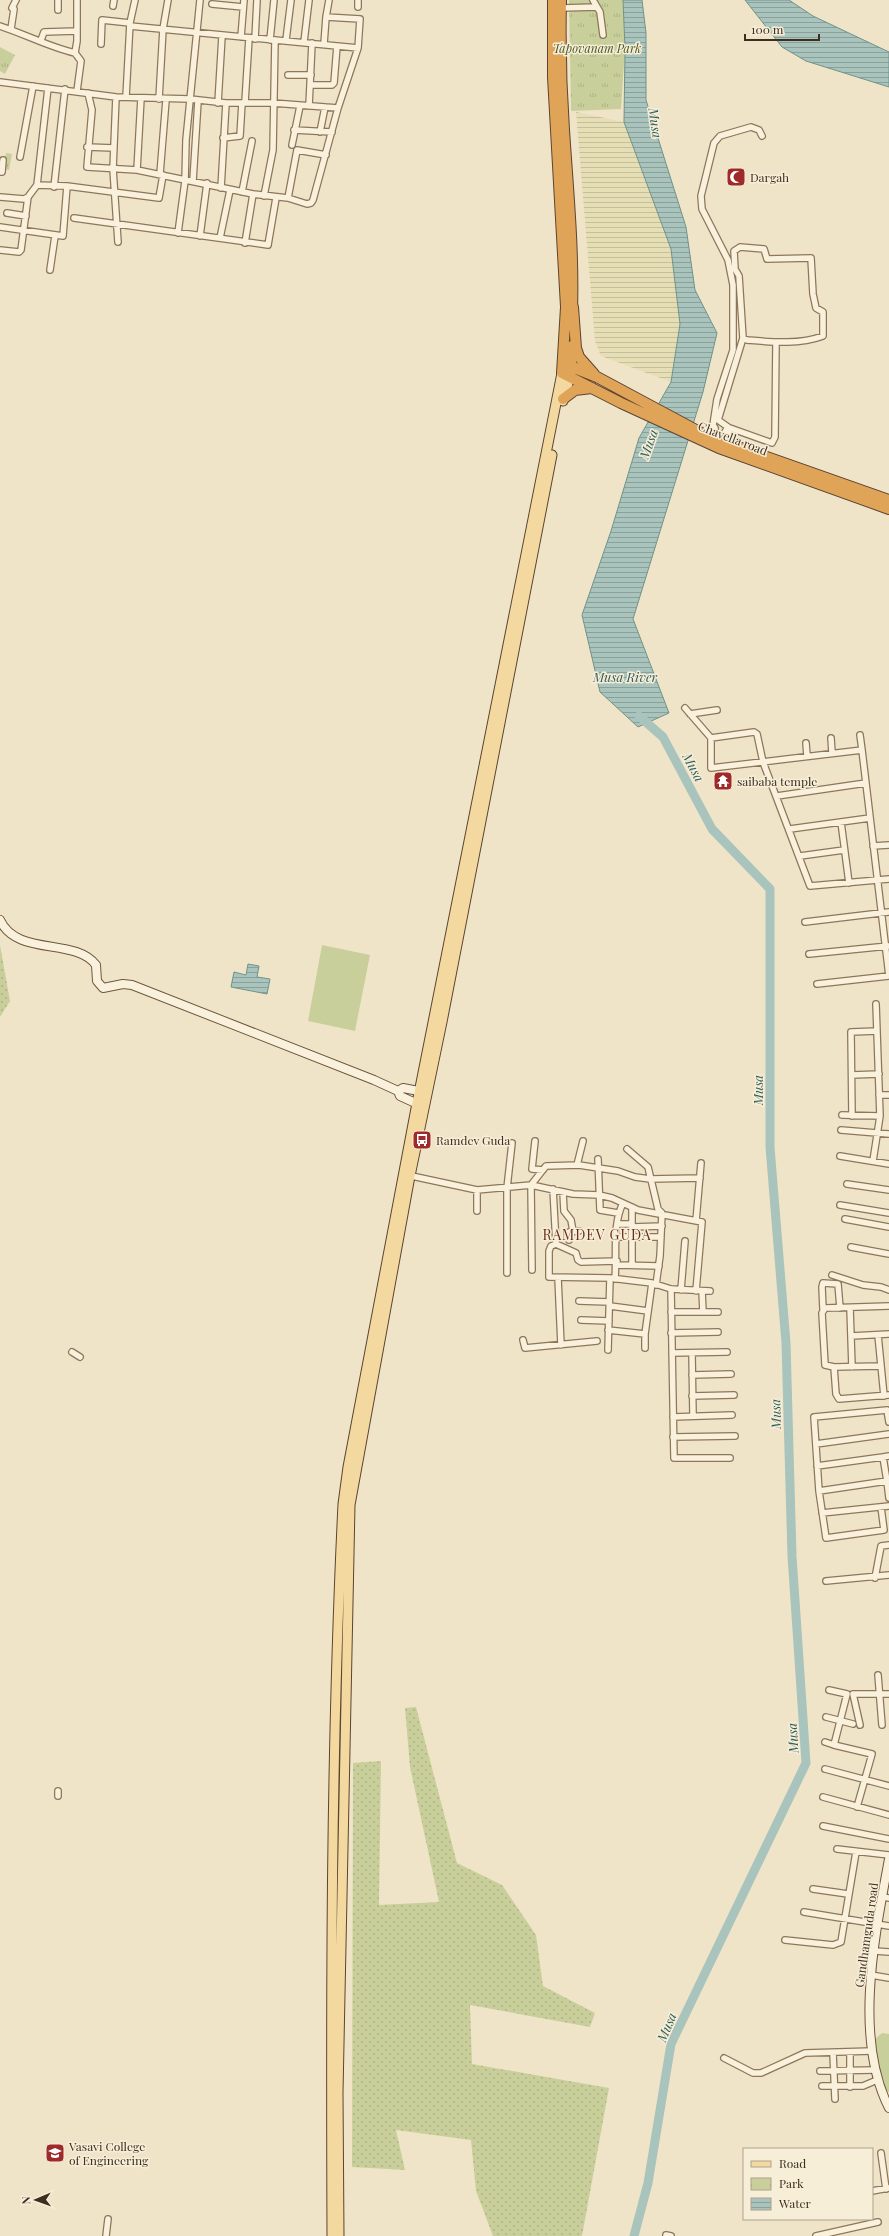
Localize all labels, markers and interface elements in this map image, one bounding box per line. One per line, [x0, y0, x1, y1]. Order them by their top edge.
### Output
scale bar [745, 16, 819, 42]
text: 100 m [751, 21, 784, 37]
park label: Tapovanam Park [553, 40, 641, 56]
water label: Musa [645, 106, 667, 139]
mosque icon: Dargah [725, 166, 747, 188]
place label: Dargah [750, 169, 789, 185]
street label: Chavella road [696, 417, 770, 459]
water label: Musa [634, 427, 661, 462]
water label: Musa River [592, 668, 658, 685]
water label: Musa [679, 749, 709, 785]
temple icon: saibaba temple [712, 770, 734, 792]
place label: saibaba temple [737, 773, 817, 789]
water label: Musa [749, 1075, 766, 1106]
bus stop icon: Ramdev Guda [411, 1129, 433, 1151]
place label: Ramdev Guda [436, 1132, 510, 1148]
district label: RAMDEV GUDA [542, 1225, 652, 1244]
water label: Musa [766, 1398, 784, 1430]
water label: Musa [782, 1722, 802, 1755]
street label: Gandhamguda road [851, 1881, 881, 1988]
water label: Musa [652, 2010, 680, 2045]
place label: Vasavi College of Engineering [68, 2138, 149, 2168]
school or university icon: Vasavi College of Engineering [44, 2142, 66, 2164]
legend [743, 2148, 873, 2220]
text: Road [779, 2155, 806, 2171]
text: Park [779, 2175, 804, 2191]
north arrow [16, 2180, 56, 2220]
text: Water [778, 2195, 812, 2211]
text: N [18, 2196, 33, 2205]

